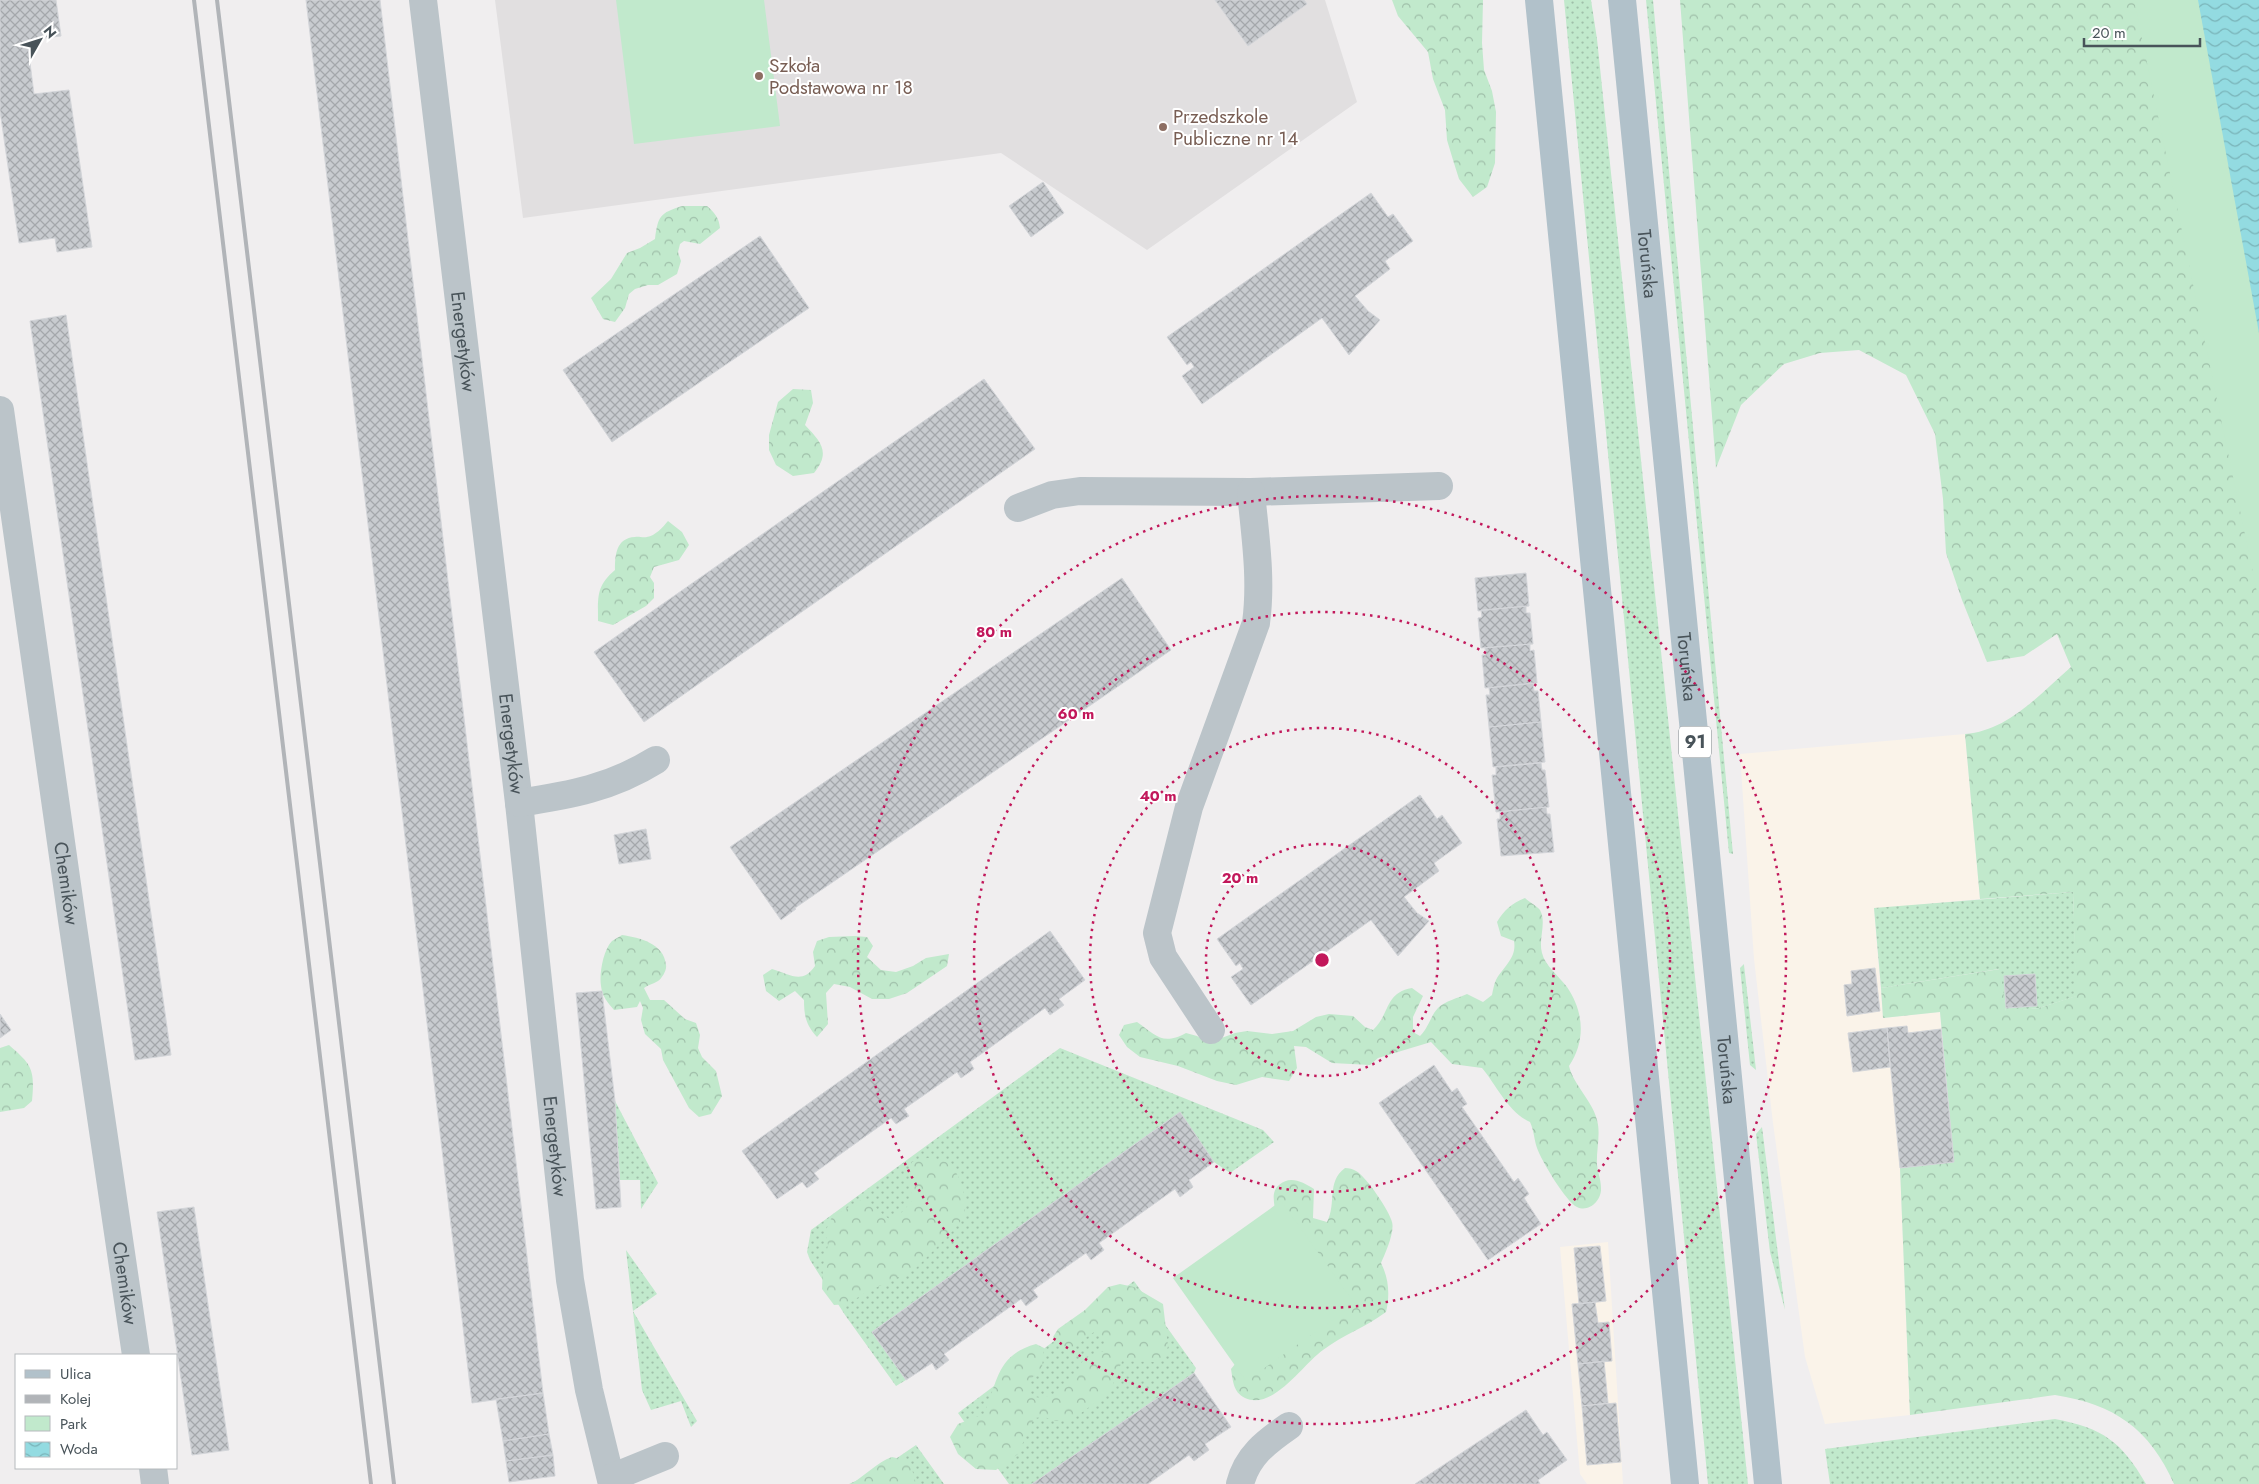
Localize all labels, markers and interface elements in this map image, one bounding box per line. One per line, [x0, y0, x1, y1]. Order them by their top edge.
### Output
north arrow [15, 15, 65, 65]
scale bar [2084, 15, 2200, 47]
text: N [39, 21, 61, 42]
text: 20 m [2092, 22, 2126, 44]
place label: Szkoła Podstawowa nr 18 [769, 52, 913, 101]
marker: Szkoła Podstawowa nr 18 [753, 70, 765, 82]
place label: Przedszkole Publiczne nr 14 [1173, 103, 1298, 152]
marker: Przedszkole Publiczne nr 14 [1157, 121, 1169, 133]
street label: Toruńska [1631, 228, 1665, 299]
street label: Energetyków [444, 290, 483, 393]
text: 80 m [976, 621, 1012, 643]
street label: Toruńska [1671, 631, 1704, 702]
street label: Energetyków [493, 692, 531, 796]
text: 60 m [1058, 703, 1094, 725]
road number: 91 [1679, 726, 1711, 758]
text: 40 m [1139, 785, 1177, 807]
street label: Chemików [48, 840, 86, 927]
text: 20 m [1222, 867, 1258, 889]
centre of rings [1313, 951, 1331, 969]
street label: Toruńska [1710, 1034, 1744, 1105]
street label: Energetyków [537, 1095, 575, 1198]
street label: Chemików [106, 1240, 145, 1326]
legend [15, 1354, 178, 1469]
text: Ulica [60, 1363, 91, 1385]
text: Kolej [60, 1388, 91, 1410]
text: Park [60, 1413, 87, 1435]
text: Woda [60, 1438, 98, 1460]

